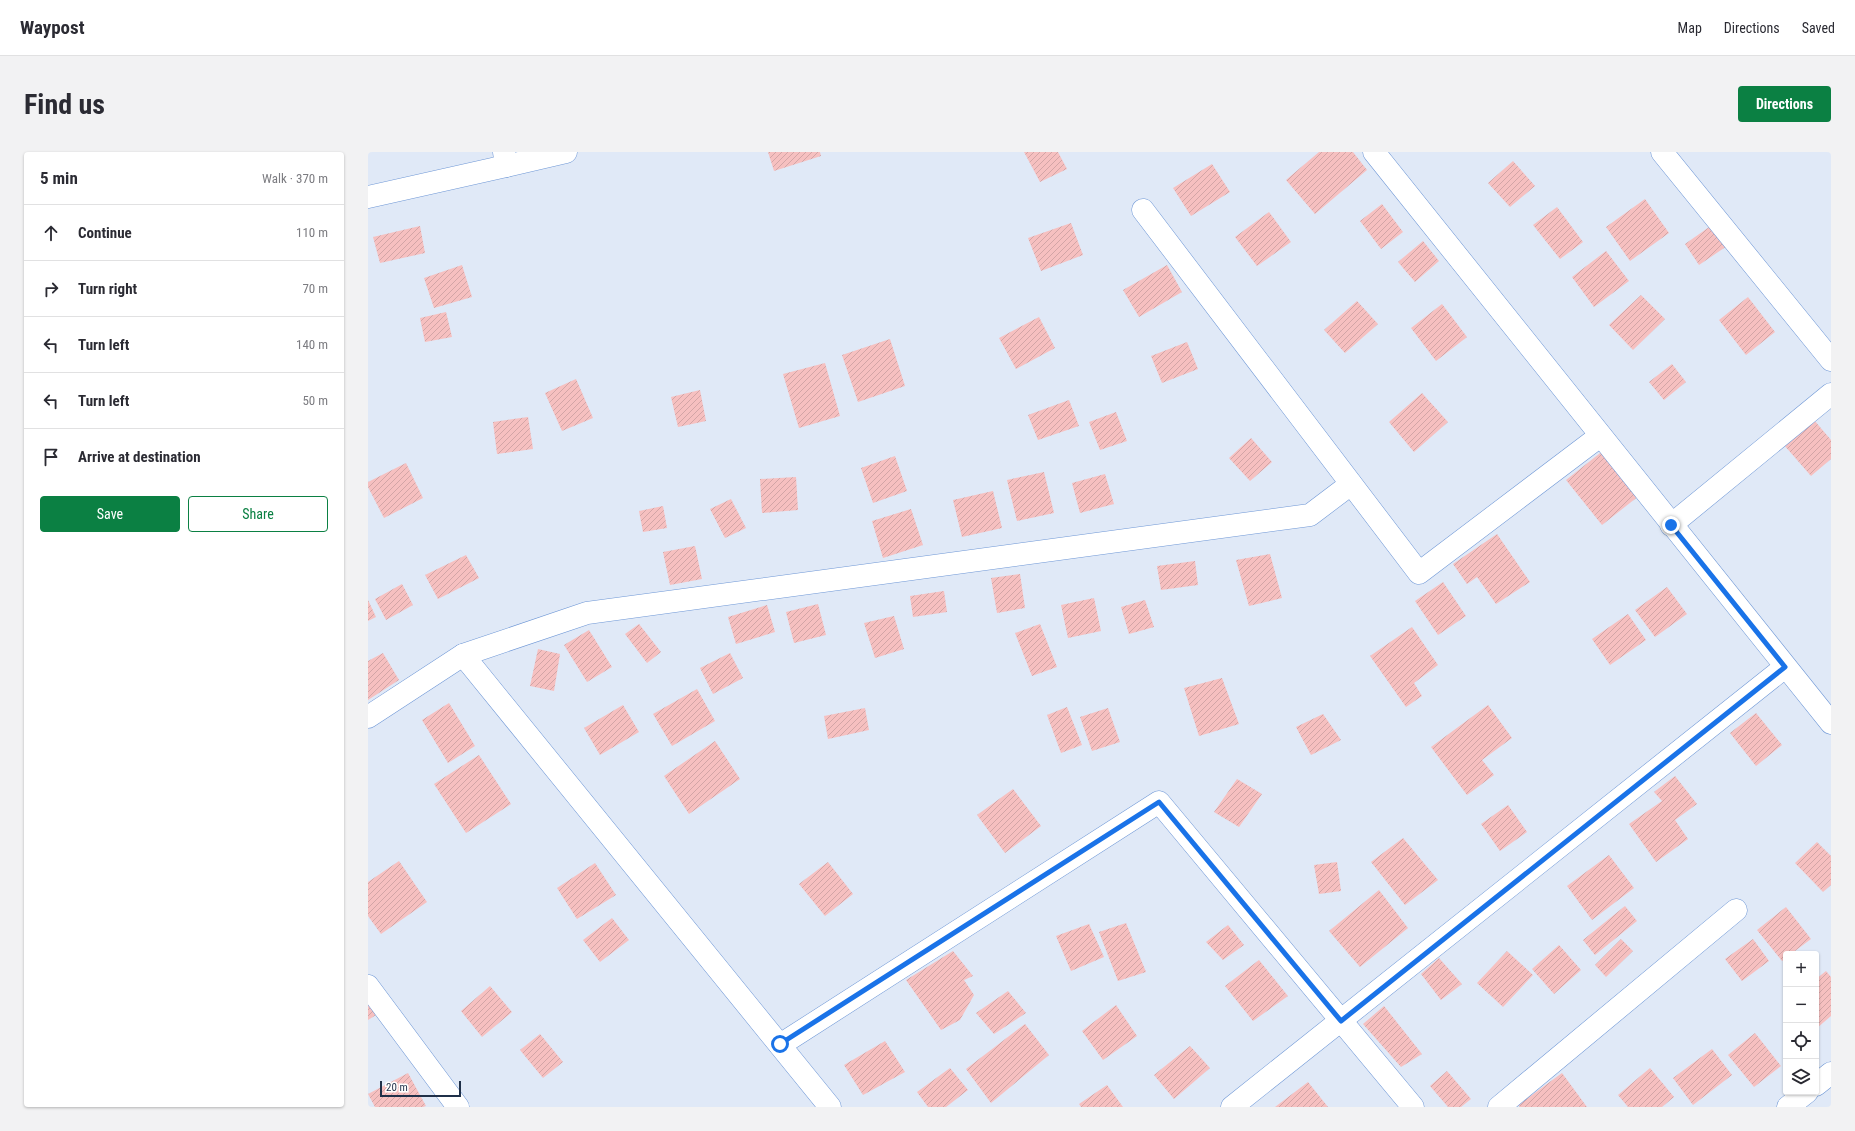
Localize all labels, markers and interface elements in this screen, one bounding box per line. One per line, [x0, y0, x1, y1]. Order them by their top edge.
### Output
text: Waypost [20, 16, 85, 39]
text: Map [1678, 20, 1702, 36]
text: Directions [1724, 20, 1780, 36]
text: Saved [1802, 20, 1835, 36]
button: Directions [1738, 86, 1831, 122]
text: Find us [24, 88, 105, 121]
text: 5 min [40, 168, 78, 188]
text: Walk · 370 m [262, 171, 328, 186]
icon: ahead [40, 222, 62, 244]
text: Continue [78, 224, 132, 242]
text: 110 m [296, 225, 328, 240]
icon: right [40, 278, 62, 300]
text: Turn right [78, 280, 137, 298]
text: 70 m [302, 281, 328, 296]
icon: left [40, 334, 62, 356]
text: Turn left [78, 336, 129, 354]
text: 140 m [296, 337, 328, 352]
icon: left [40, 390, 62, 412]
text: Turn left [78, 392, 129, 410]
text: 50 m [302, 393, 328, 408]
icon: arrive [40, 446, 62, 468]
text: Arrive at destination [78, 448, 201, 466]
button: Save [40, 496, 180, 532]
button: Share [188, 496, 328, 532]
route end [1662, 516, 1680, 534]
map controls [1783, 951, 1819, 1095]
button: + [1783, 951, 1819, 987]
button: − [1783, 987, 1819, 1023]
button: locate [1783, 1023, 1819, 1059]
route start [771, 1035, 789, 1053]
button: layers [1783, 1059, 1819, 1095]
scale bar [380, 1079, 461, 1098]
text: 20 m [386, 1081, 408, 1094]

